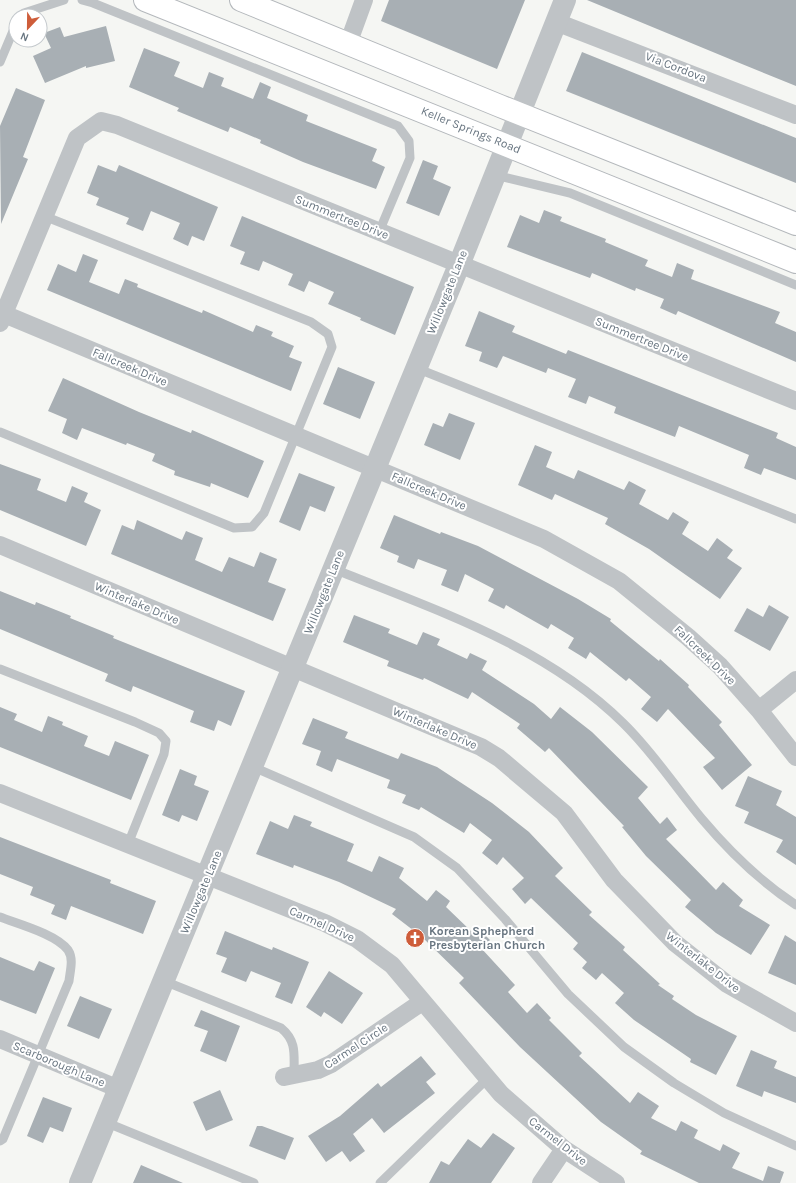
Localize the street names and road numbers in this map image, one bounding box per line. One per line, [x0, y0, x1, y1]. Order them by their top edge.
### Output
street label: Via Cordova [643, 49, 709, 85]
street label: Keller Springs Road [419, 104, 523, 156]
street label: Summertree Drive [293, 192, 391, 242]
street label: Willowgate Lane [424, 248, 470, 336]
street label: Summertree Drive [593, 314, 691, 364]
street label: Fallcreek Drive [91, 345, 169, 389]
street label: Fallcreek Drive [390, 469, 468, 513]
street label: Willowgate Lane [301, 548, 347, 636]
street label: Winterlake Drive [93, 579, 181, 627]
street label: Fallcreek Drive [671, 622, 739, 688]
street label: Winterlake Drive [391, 704, 479, 752]
street label: Willowgate Lane [177, 848, 225, 936]
street label: Carmel Drive [287, 903, 357, 945]
street label: Winterlake Drive [663, 929, 743, 995]
street label: Carmel Circle [322, 1020, 390, 1072]
street label: Scarborough Lane [11, 1038, 107, 1090]
street label: Carmel Drive [526, 1114, 590, 1168]

